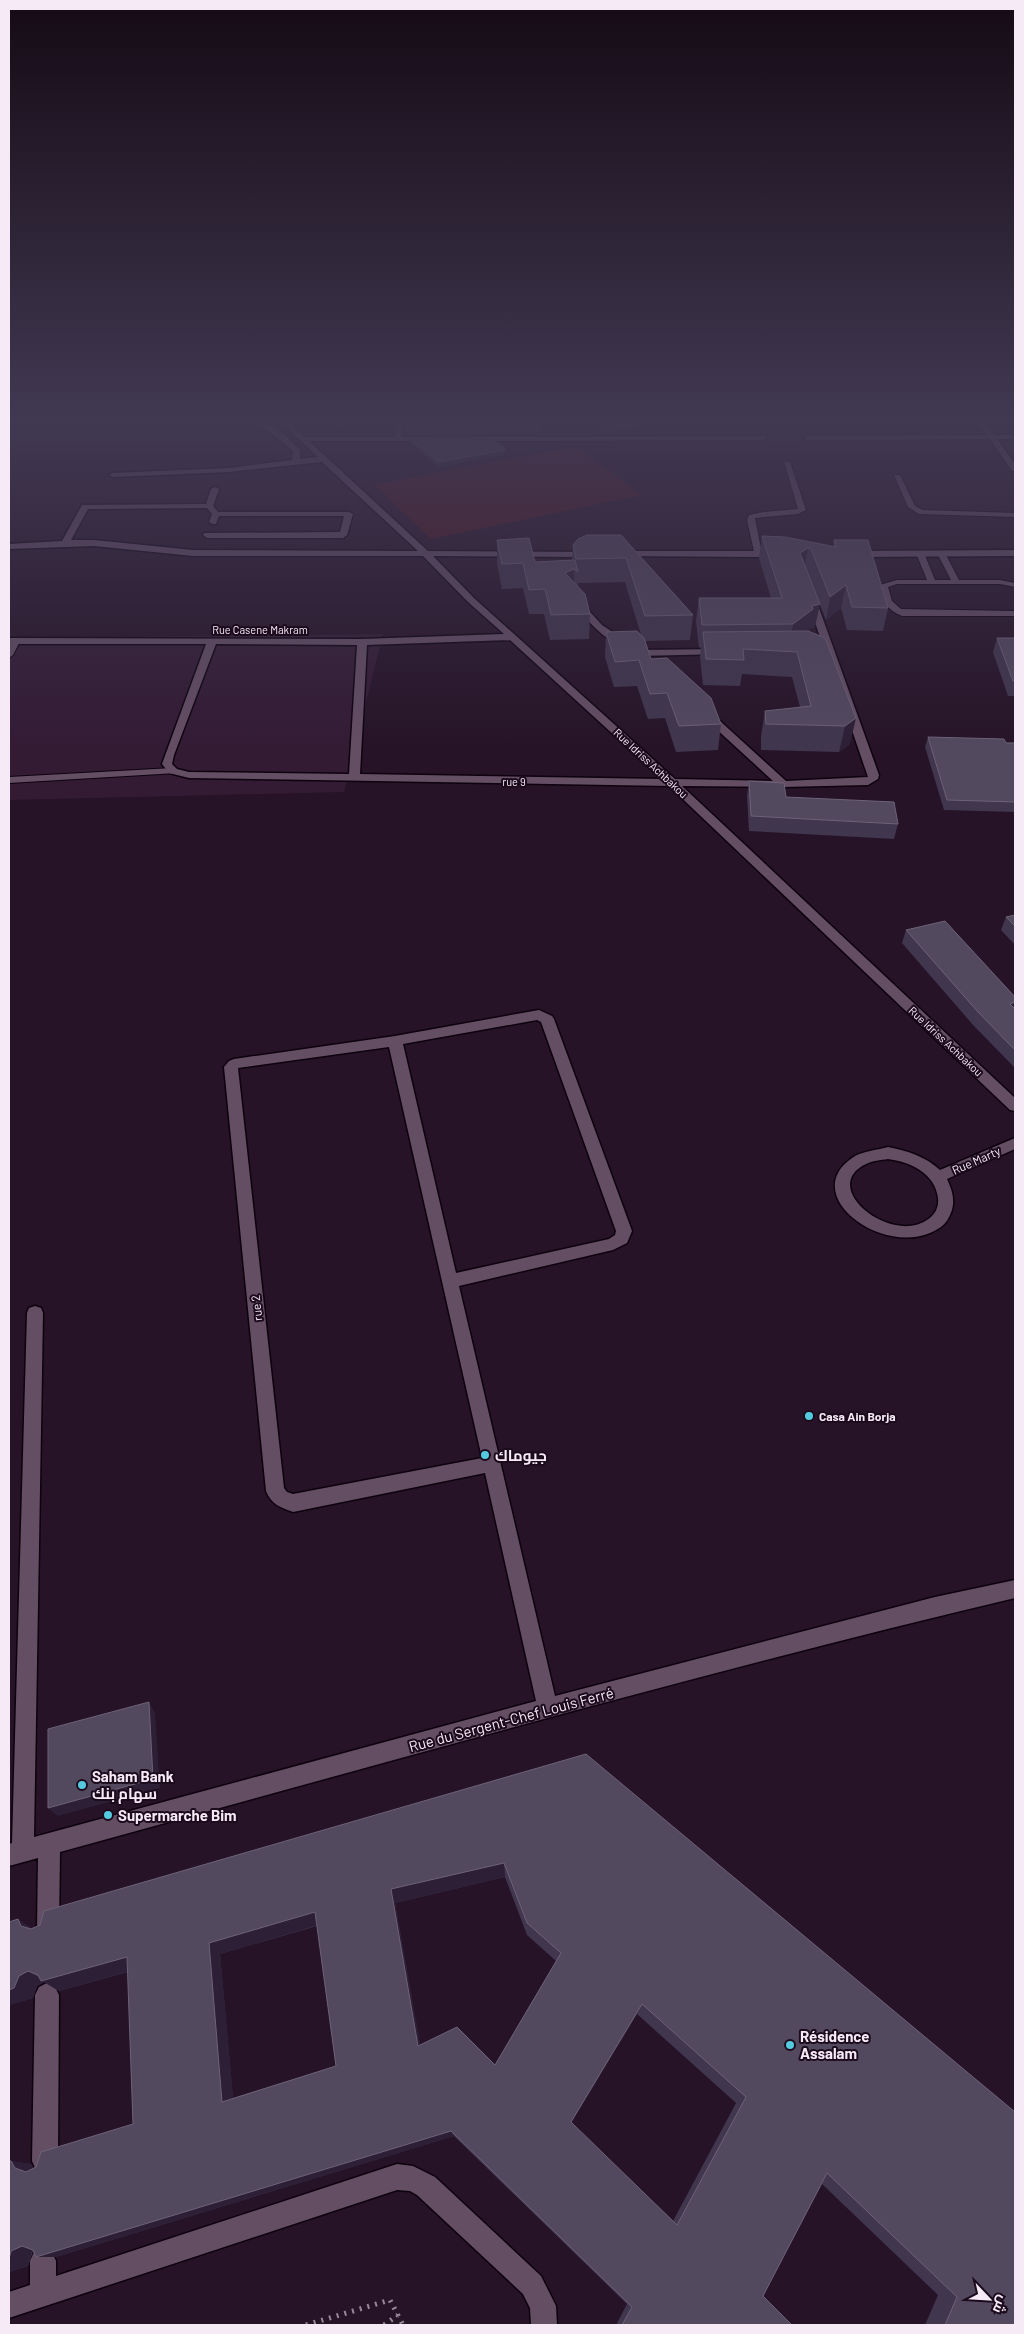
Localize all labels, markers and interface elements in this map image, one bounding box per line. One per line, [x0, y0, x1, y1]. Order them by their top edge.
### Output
street label: Rue Casene Makram [212, 623, 308, 636]
street label: Rue Idriss Achbakou [611, 726, 691, 801]
street label: rue 9 [502, 775, 526, 788]
street label: Rue Idriss Achbakou [906, 1004, 986, 1079]
street label: Rue Marty [950, 1143, 1003, 1177]
street label: rue 2 [248, 1294, 264, 1322]
place label: Casa Ain Borja [819, 1409, 896, 1423]
marker: Casa Ain Borja [803, 1410, 815, 1422]
place label: جيوماك [495, 1446, 547, 1465]
marker: جيوماك [479, 1449, 491, 1461]
street label: Rue du Sergent-Chef Louis Ferré [406, 1683, 616, 1755]
place label: Saham Bank سهام بنك [92, 1767, 174, 1804]
marker: Saham Bank سهام بنك [76, 1779, 88, 1791]
place label: Supermarche Bim [118, 1806, 237, 1824]
marker: Supermarche Bim [102, 1809, 114, 1821]
place label: Résidence Assalam [800, 2027, 870, 2062]
marker: Résidence Assalam [784, 2039, 796, 2051]
north arrow [964, 2274, 1014, 2324]
text: ش [989, 2293, 1013, 2316]

